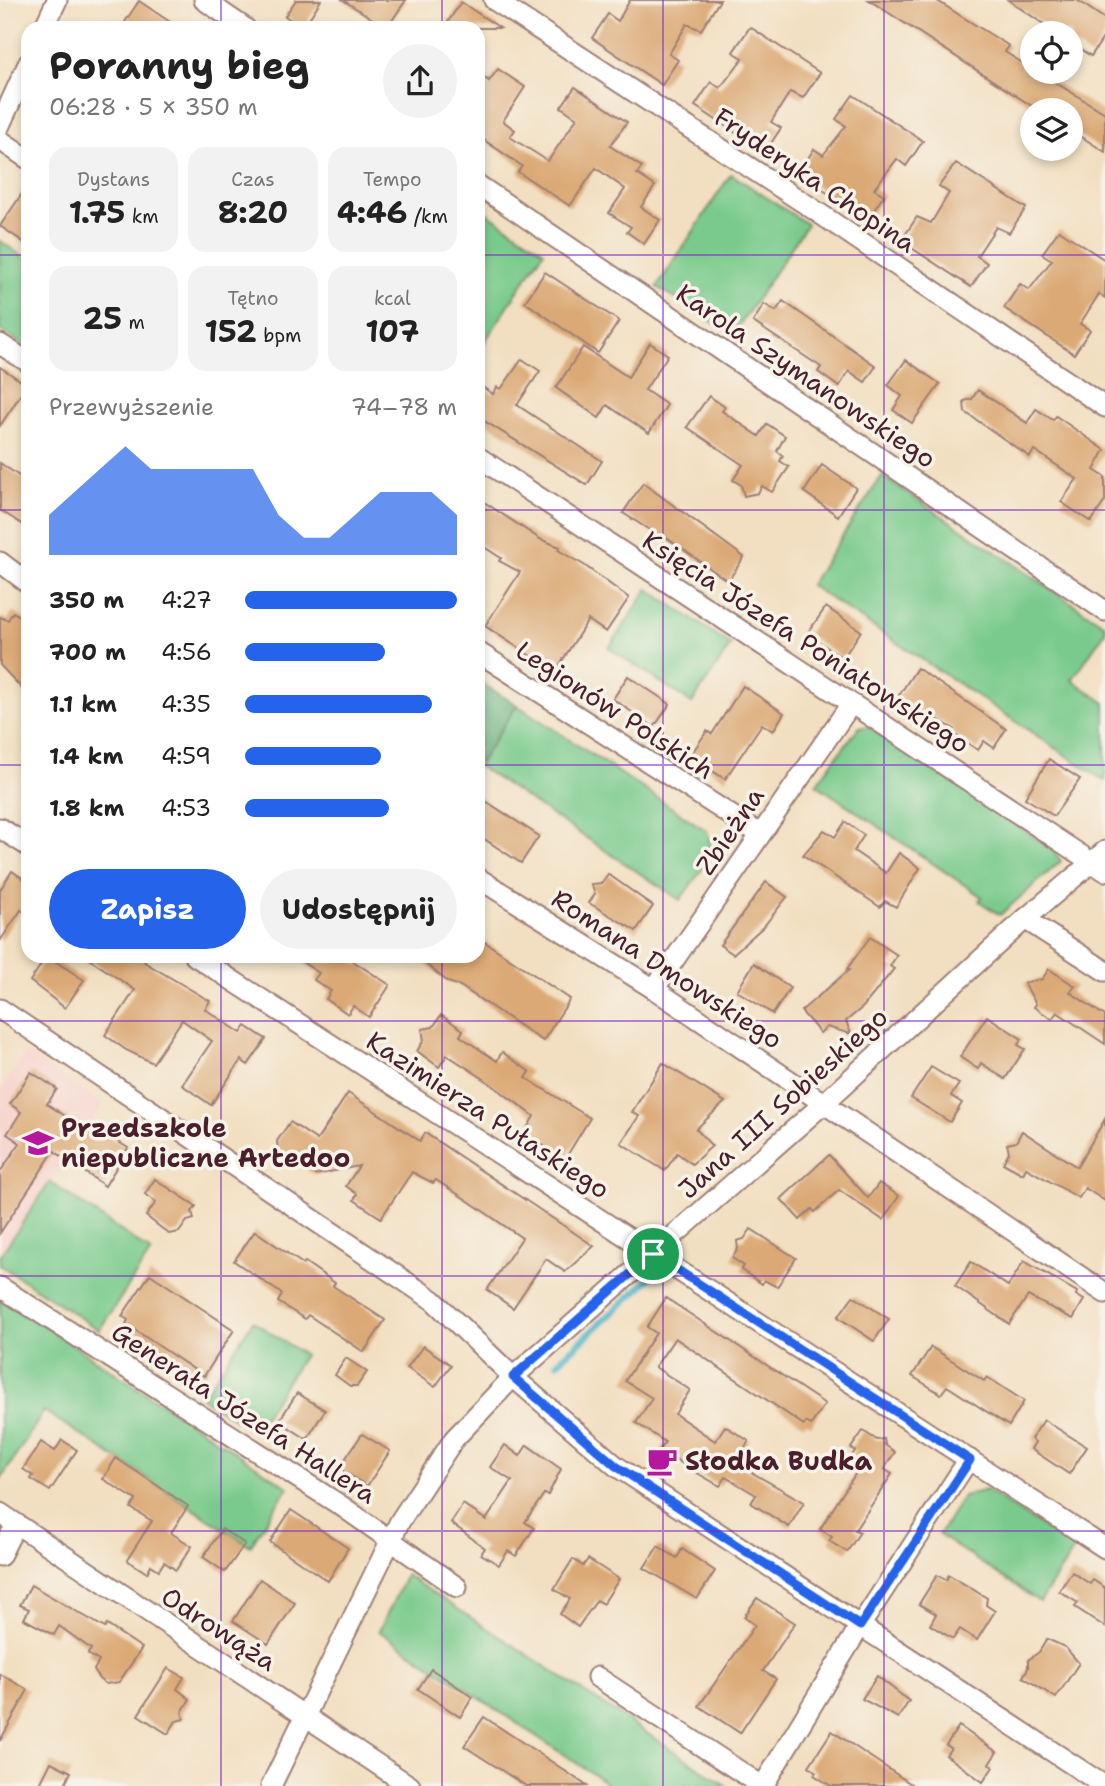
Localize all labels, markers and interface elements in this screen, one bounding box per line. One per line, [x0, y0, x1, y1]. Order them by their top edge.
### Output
map controls [1020, 21, 1083, 161]
button: locate [1020, 21, 1083, 84]
text: Poranny bieg [49, 40, 309, 91]
button: share [383, 44, 457, 118]
text: 06:28 · 5 × 350 m [49, 92, 258, 122]
button: layers [1020, 98, 1083, 161]
street label: Fryderyka Chopina [708, 99, 923, 260]
text: Dystans [77, 167, 150, 192]
text: Czas [231, 167, 275, 192]
text: Tempo [363, 167, 422, 192]
text: 1.75 [69, 192, 125, 233]
text: 8:20 [218, 192, 288, 233]
text: 4:46 [337, 192, 408, 233]
text: km [125, 204, 159, 229]
text: /km [408, 204, 448, 229]
street label: Karola Szymanowskiego [669, 275, 943, 476]
text: Tętno [228, 286, 278, 311]
text: kcal [374, 286, 411, 311]
text: 25 [82, 298, 122, 339]
text: m [122, 310, 145, 335]
text: 152 [204, 311, 257, 352]
text: 107 [365, 311, 419, 352]
text: bpm [257, 323, 302, 348]
text: Przewyższenie [49, 392, 214, 422]
text: 74–78 m [351, 392, 457, 422]
street label: Księcia Józefa Poniatowskiego [636, 522, 977, 761]
text: 350 m [49, 585, 124, 615]
text: 4:27 [161, 585, 212, 615]
street label: Legionów Polskich [509, 632, 721, 787]
text: 700 m [49, 637, 126, 667]
text: 4:56 [161, 637, 212, 667]
text: 1.1 km [49, 689, 117, 719]
text: 4:35 [161, 689, 211, 719]
text: 1.4 km [49, 741, 123, 771]
text: 4:59 [161, 741, 211, 771]
street label: Zbieżna [687, 780, 772, 882]
text: 1.8 km [49, 793, 124, 823]
text: 4:53 [161, 793, 211, 823]
button: Zapisz [49, 869, 246, 949]
button: Udostępnij [260, 869, 457, 949]
street label: Romana Dmowskiego [545, 881, 790, 1056]
street label: Jana III Sobieskiego [670, 999, 895, 1206]
street label: Kazimierza Pułaskiego [360, 1023, 617, 1206]
place label: Przedszkole niepubliczne Artedoo [61, 1110, 350, 1175]
school or university icon: Przedszkole niepubliczne Artedoo [21, 1126, 55, 1160]
pin [623, 1224, 683, 1284]
icon: arrive [634, 1235, 672, 1273]
street label: Generała Józefa Hallera [105, 1314, 383, 1511]
place label: Słodka Budka [685, 1443, 872, 1478]
cafe icon: Słodka Budka [645, 1444, 679, 1478]
street label: Odrowąża [155, 1578, 284, 1679]

